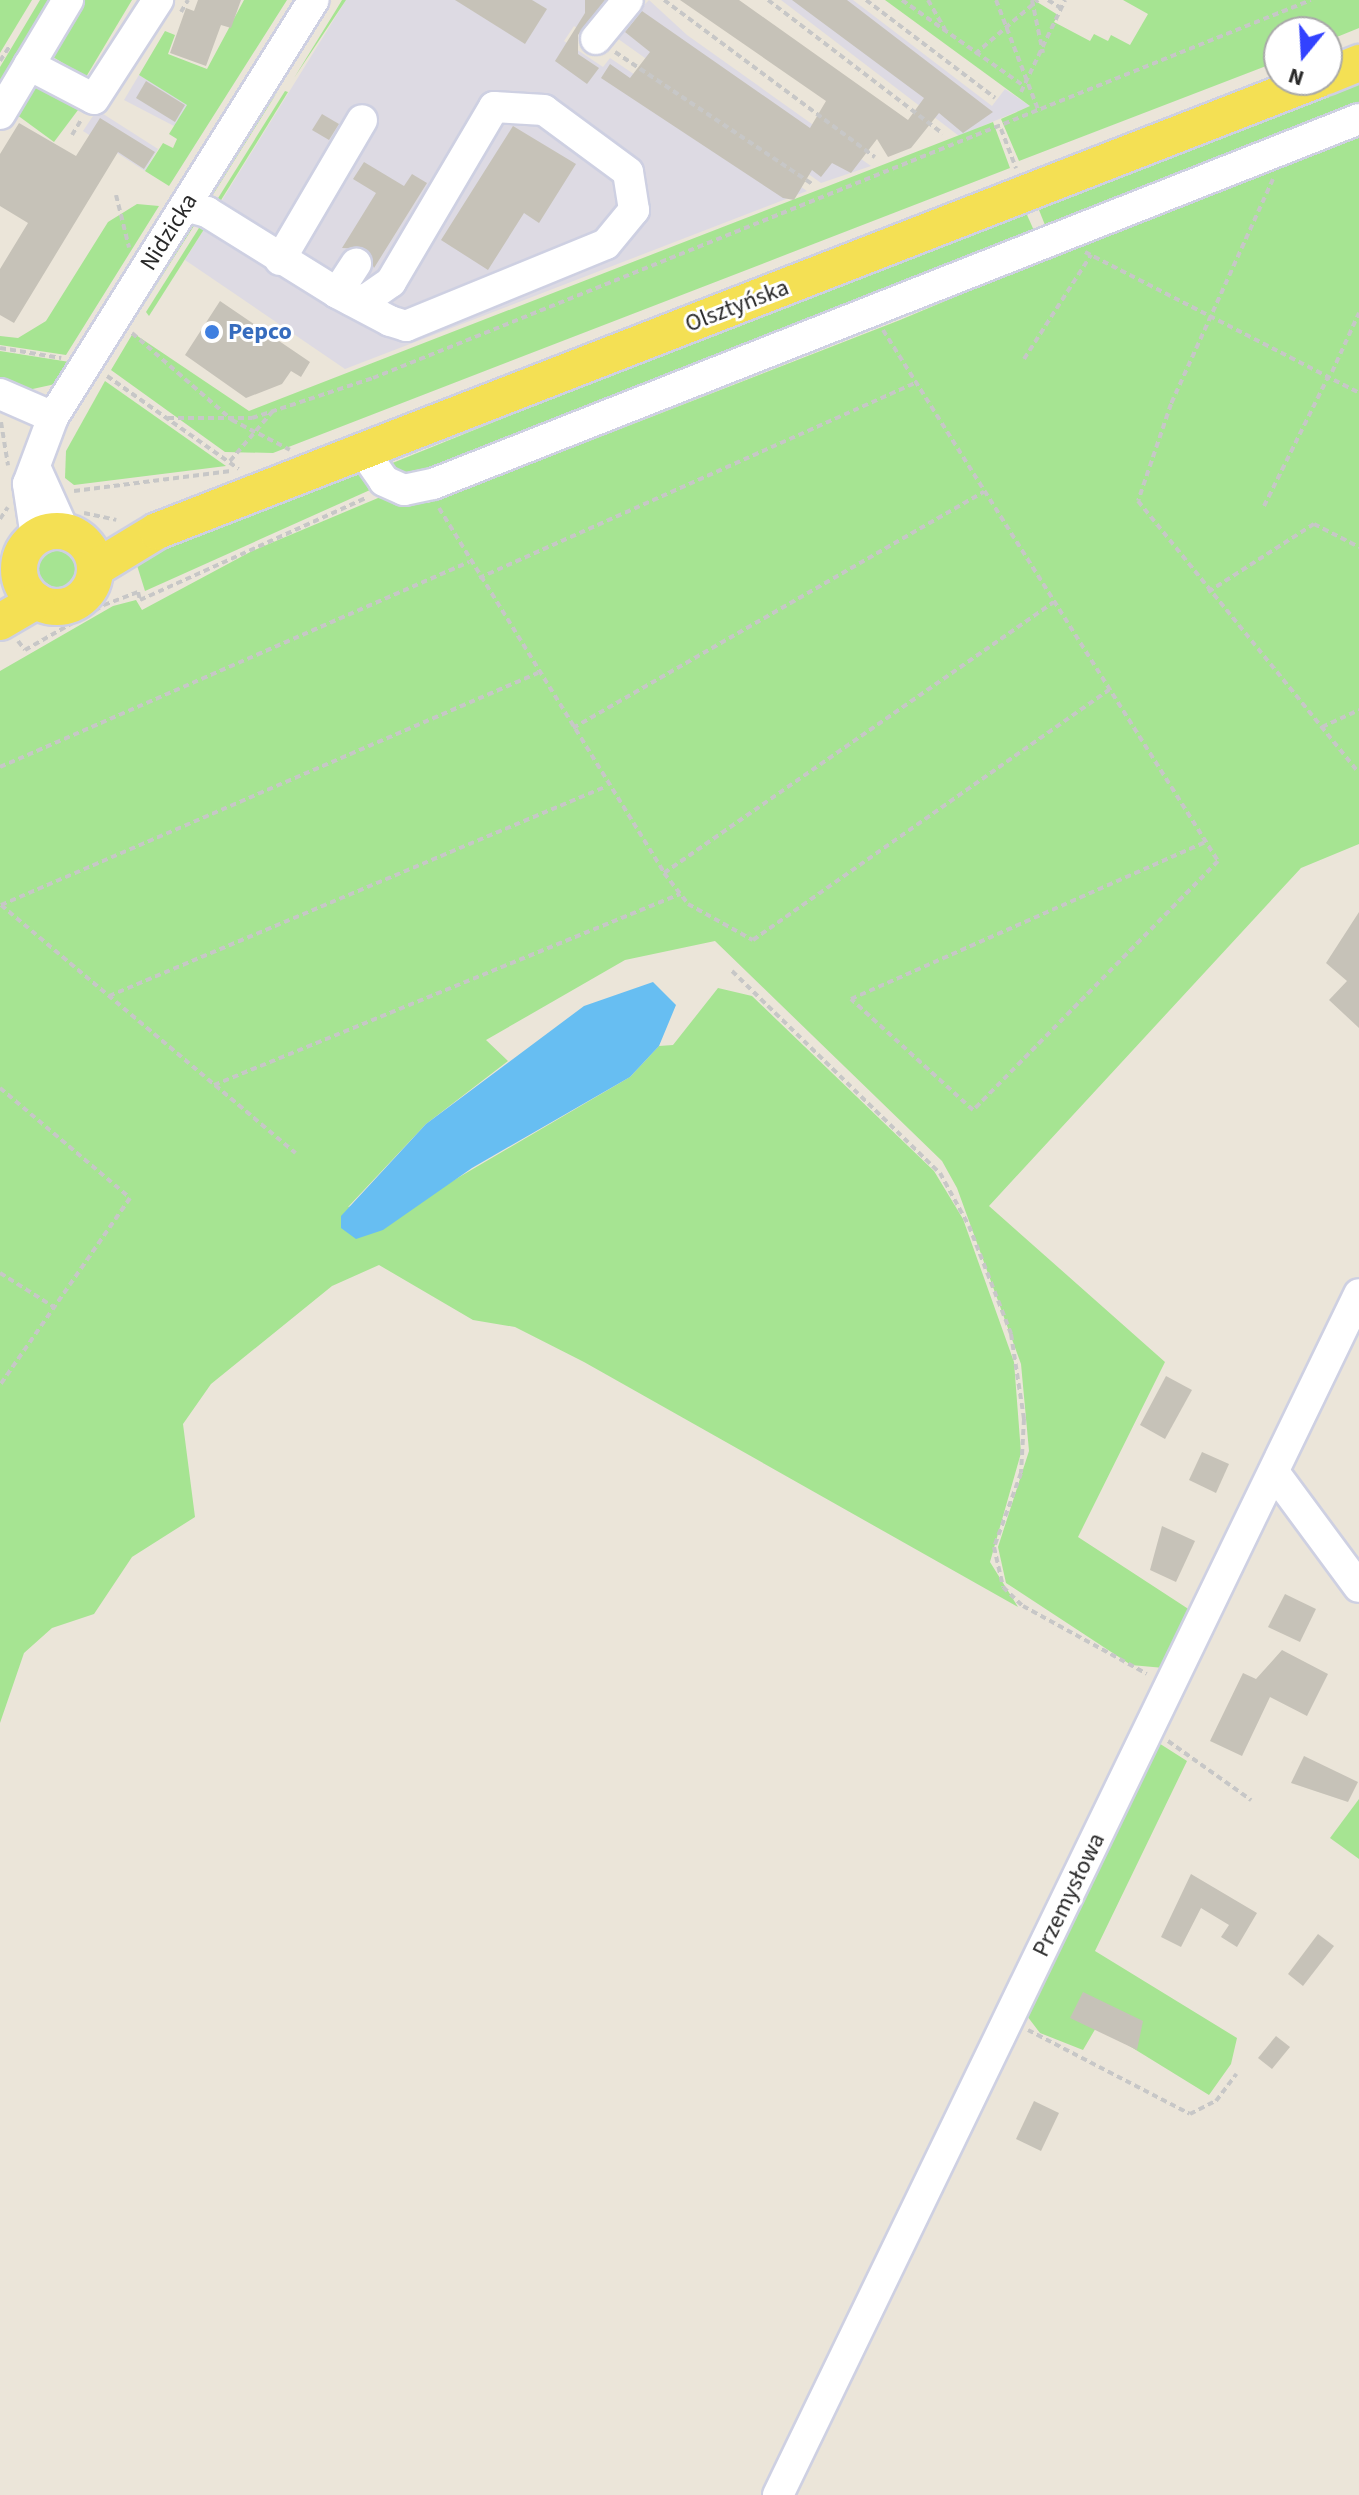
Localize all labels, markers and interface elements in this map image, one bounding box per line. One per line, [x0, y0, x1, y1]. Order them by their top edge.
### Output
north arrow [1263, 16, 1343, 96]
text: N [1284, 59, 1308, 94]
street label: Nidzicka [134, 188, 204, 276]
street label: Olsztyńska [681, 273, 793, 339]
place label: Pepco [228, 318, 292, 346]
marker: Pepco [203, 323, 221, 341]
street label: Przemysłowa [1027, 1828, 1111, 1962]

